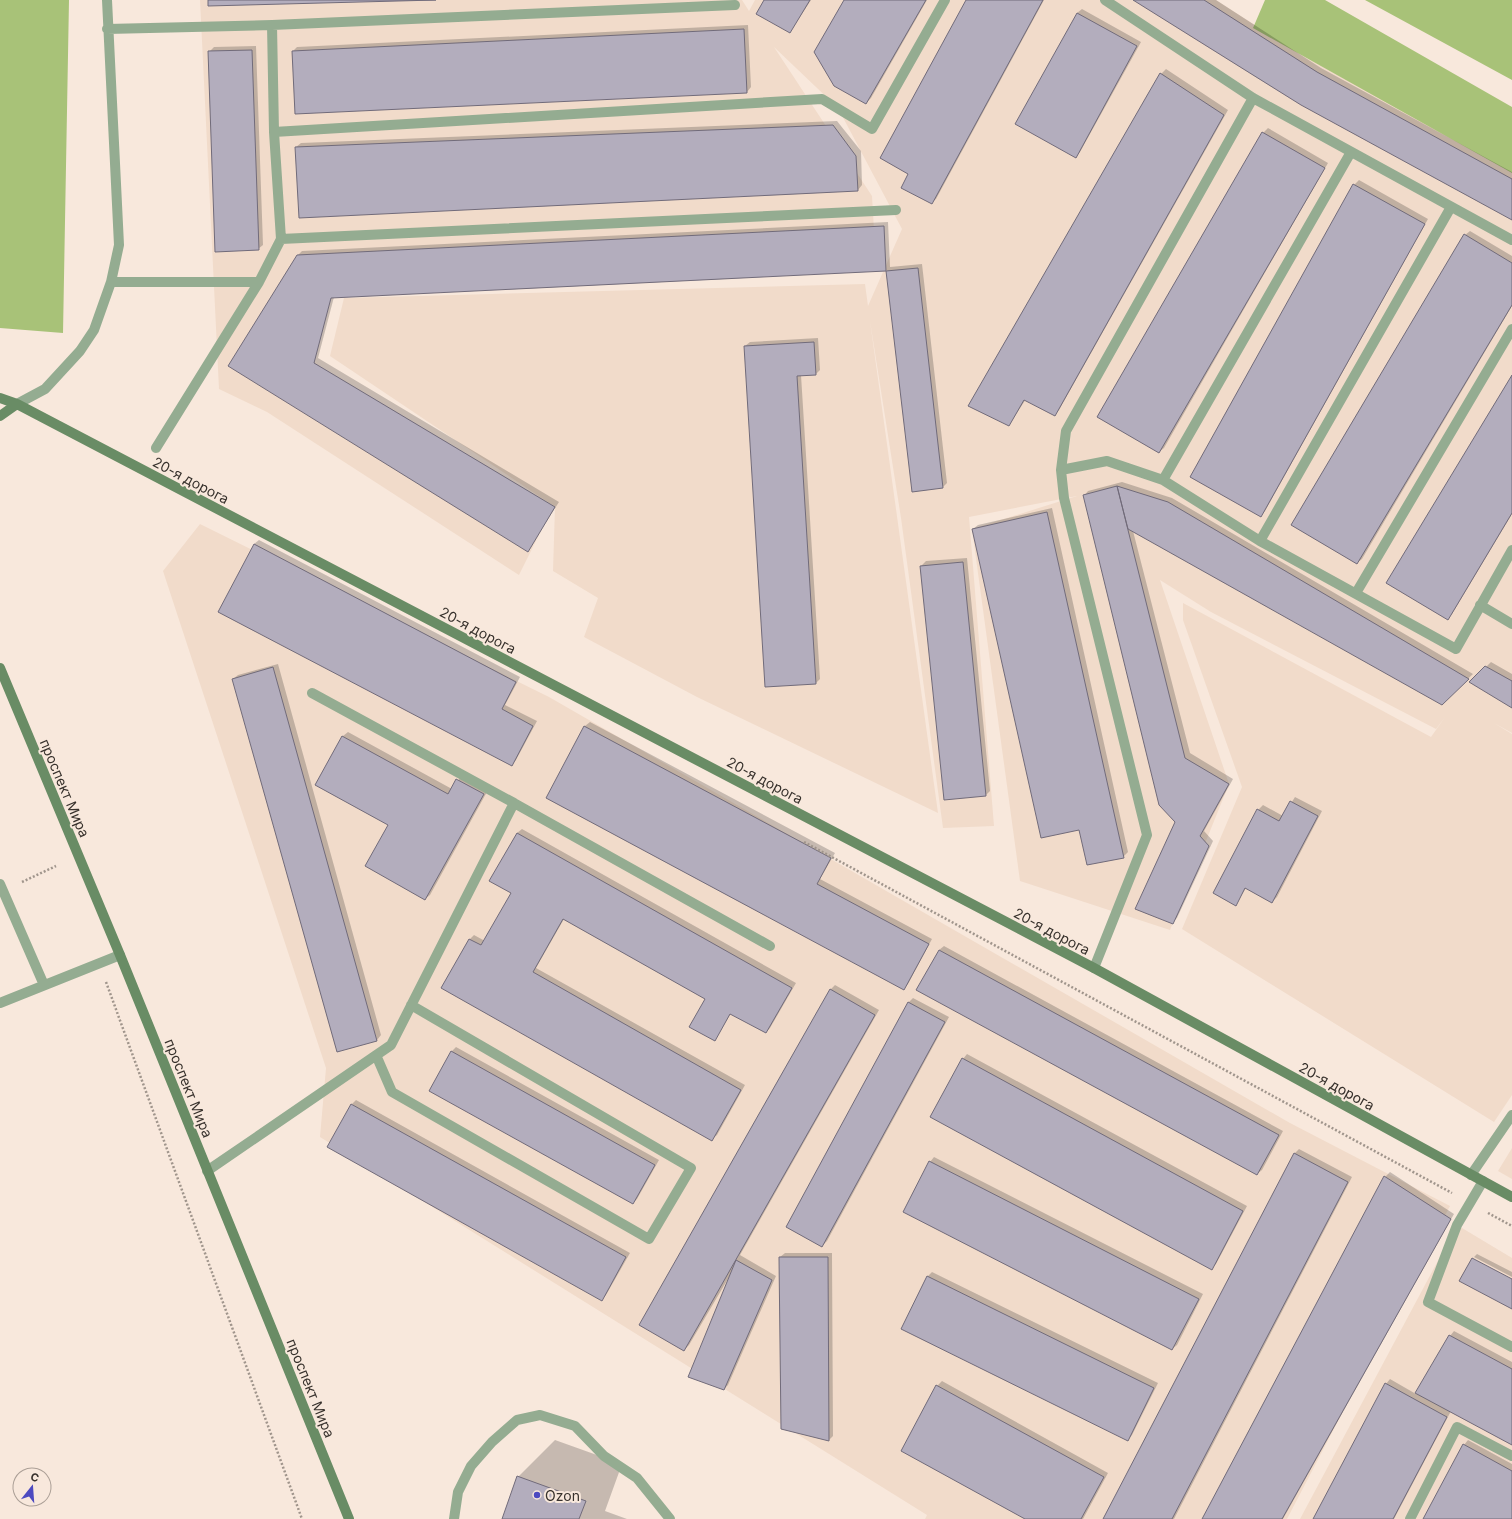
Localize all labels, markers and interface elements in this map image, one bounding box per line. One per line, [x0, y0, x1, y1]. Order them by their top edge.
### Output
street label: 20-я дорога [150, 453, 232, 507]
street label: 20-я дорога [437, 603, 519, 657]
street label: проспект Мира [37, 736, 93, 840]
street label: 20-я дорога [724, 753, 806, 807]
street label: 20-я дорога [1011, 904, 1093, 958]
street label: проспект Мира [161, 1036, 217, 1140]
street label: 20-я дорога [1296, 1058, 1378, 1114]
street label: проспект Мира [283, 1336, 339, 1440]
north arrow [12, 1467, 52, 1507]
text: С [29, 1470, 41, 1485]
place label: Ozon [545, 1487, 580, 1504]
marker: Ozon [532, 1490, 542, 1500]

